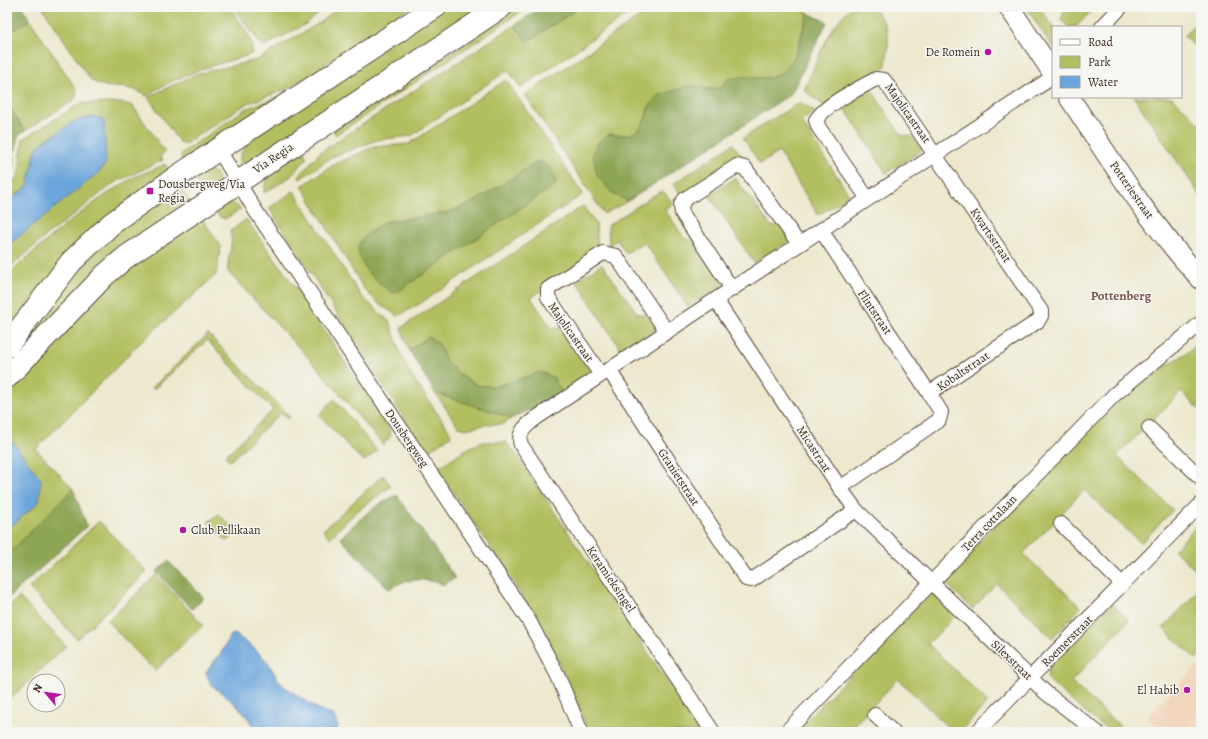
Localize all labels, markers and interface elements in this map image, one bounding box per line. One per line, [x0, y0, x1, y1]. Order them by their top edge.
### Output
legend [1052, 26, 1182, 98]
text: Road [1088, 34, 1114, 50]
place label: De Romein [926, 44, 980, 60]
marker: De Romein [983, 47, 993, 57]
text: Park [1088, 54, 1111, 70]
text: Water [1087, 74, 1118, 90]
street label: Majolicastraat [881, 80, 935, 146]
street label: Via Regia [249, 138, 297, 178]
street label: Potteriestraat [1106, 158, 1158, 222]
place label: Dousbergweg/Via Regia [158, 176, 246, 206]
marker: Dousbergweg/Via Regia [145, 186, 155, 196]
street label: Kwartsstraat [967, 204, 1015, 266]
street label: Flintstraat [854, 286, 896, 338]
district label: Pottenberg [1091, 287, 1152, 304]
street label: Majolicastraat [544, 299, 598, 365]
street label: Kobaltstraat [934, 348, 992, 394]
street label: Dousbergweg [382, 406, 432, 470]
street label: Micastraat [793, 423, 835, 475]
street label: Granietstraat [654, 445, 704, 509]
street label: Terra cottalaan [958, 491, 1021, 555]
place label: Club Pellikaan [191, 522, 261, 538]
marker: Club Pellikaan [178, 525, 188, 535]
street label: Keramieksingel [583, 543, 639, 615]
street label: Roemerstraat [1038, 612, 1096, 670]
street label: Silexstraat [988, 636, 1036, 684]
north arrow [26, 673, 66, 713]
text: N [29, 681, 46, 696]
place label: El Habib [1137, 682, 1179, 698]
marker: El Habib [1182, 685, 1192, 695]

